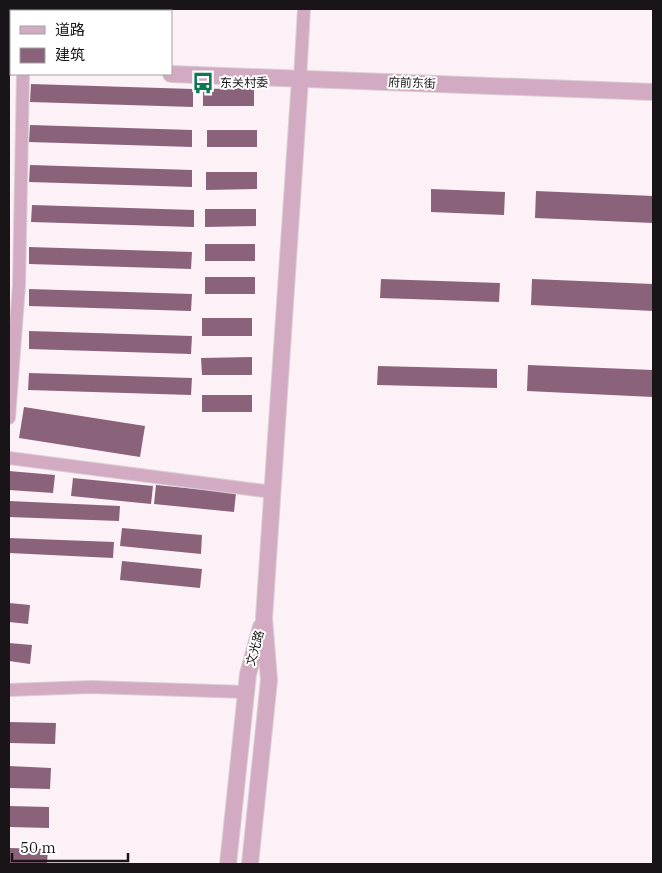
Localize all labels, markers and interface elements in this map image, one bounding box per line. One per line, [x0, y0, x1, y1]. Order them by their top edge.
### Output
legend [10, 10, 172, 75]
text: 道路 [55, 20, 85, 39]
text: 建筑 [55, 45, 85, 64]
bus stop icon: 东关村委 [190, 70, 216, 96]
street label: 府前东街 [388, 74, 436, 91]
place label: 东关村委 [220, 75, 268, 90]
street label: 文光路 [242, 628, 267, 667]
scale bar [12, 830, 129, 862]
text: 50 m [20, 838, 56, 857]

